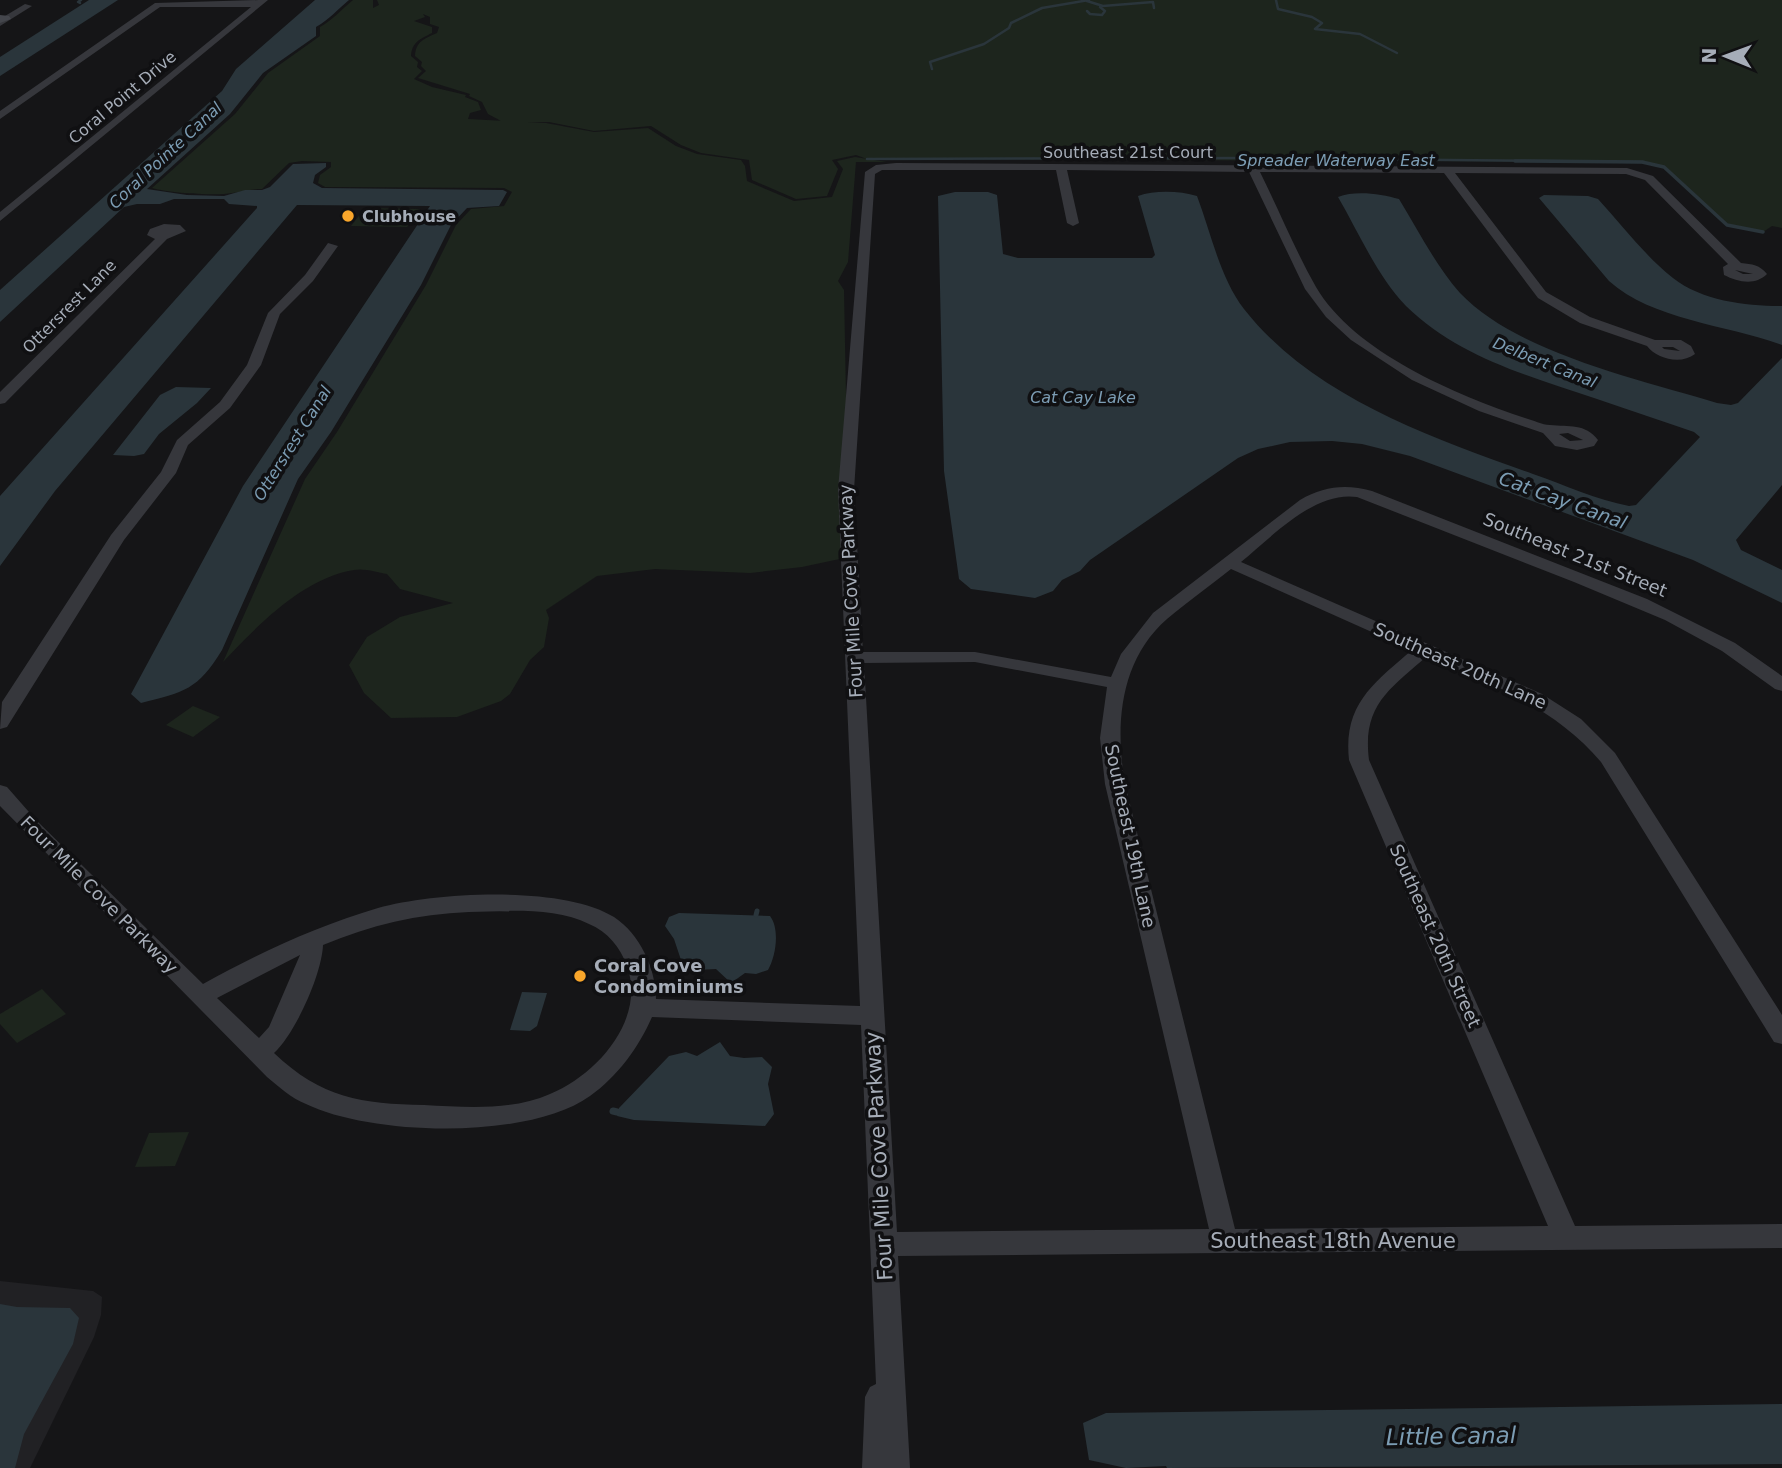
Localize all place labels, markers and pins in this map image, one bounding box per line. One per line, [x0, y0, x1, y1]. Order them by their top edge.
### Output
place label: Clubhouse [362, 207, 456, 226]
marker: Clubhouse [340, 208, 356, 224]
place label: Coral Cove Condominiums [594, 955, 744, 997]
marker: Coral Cove Condominiums [572, 968, 588, 984]

